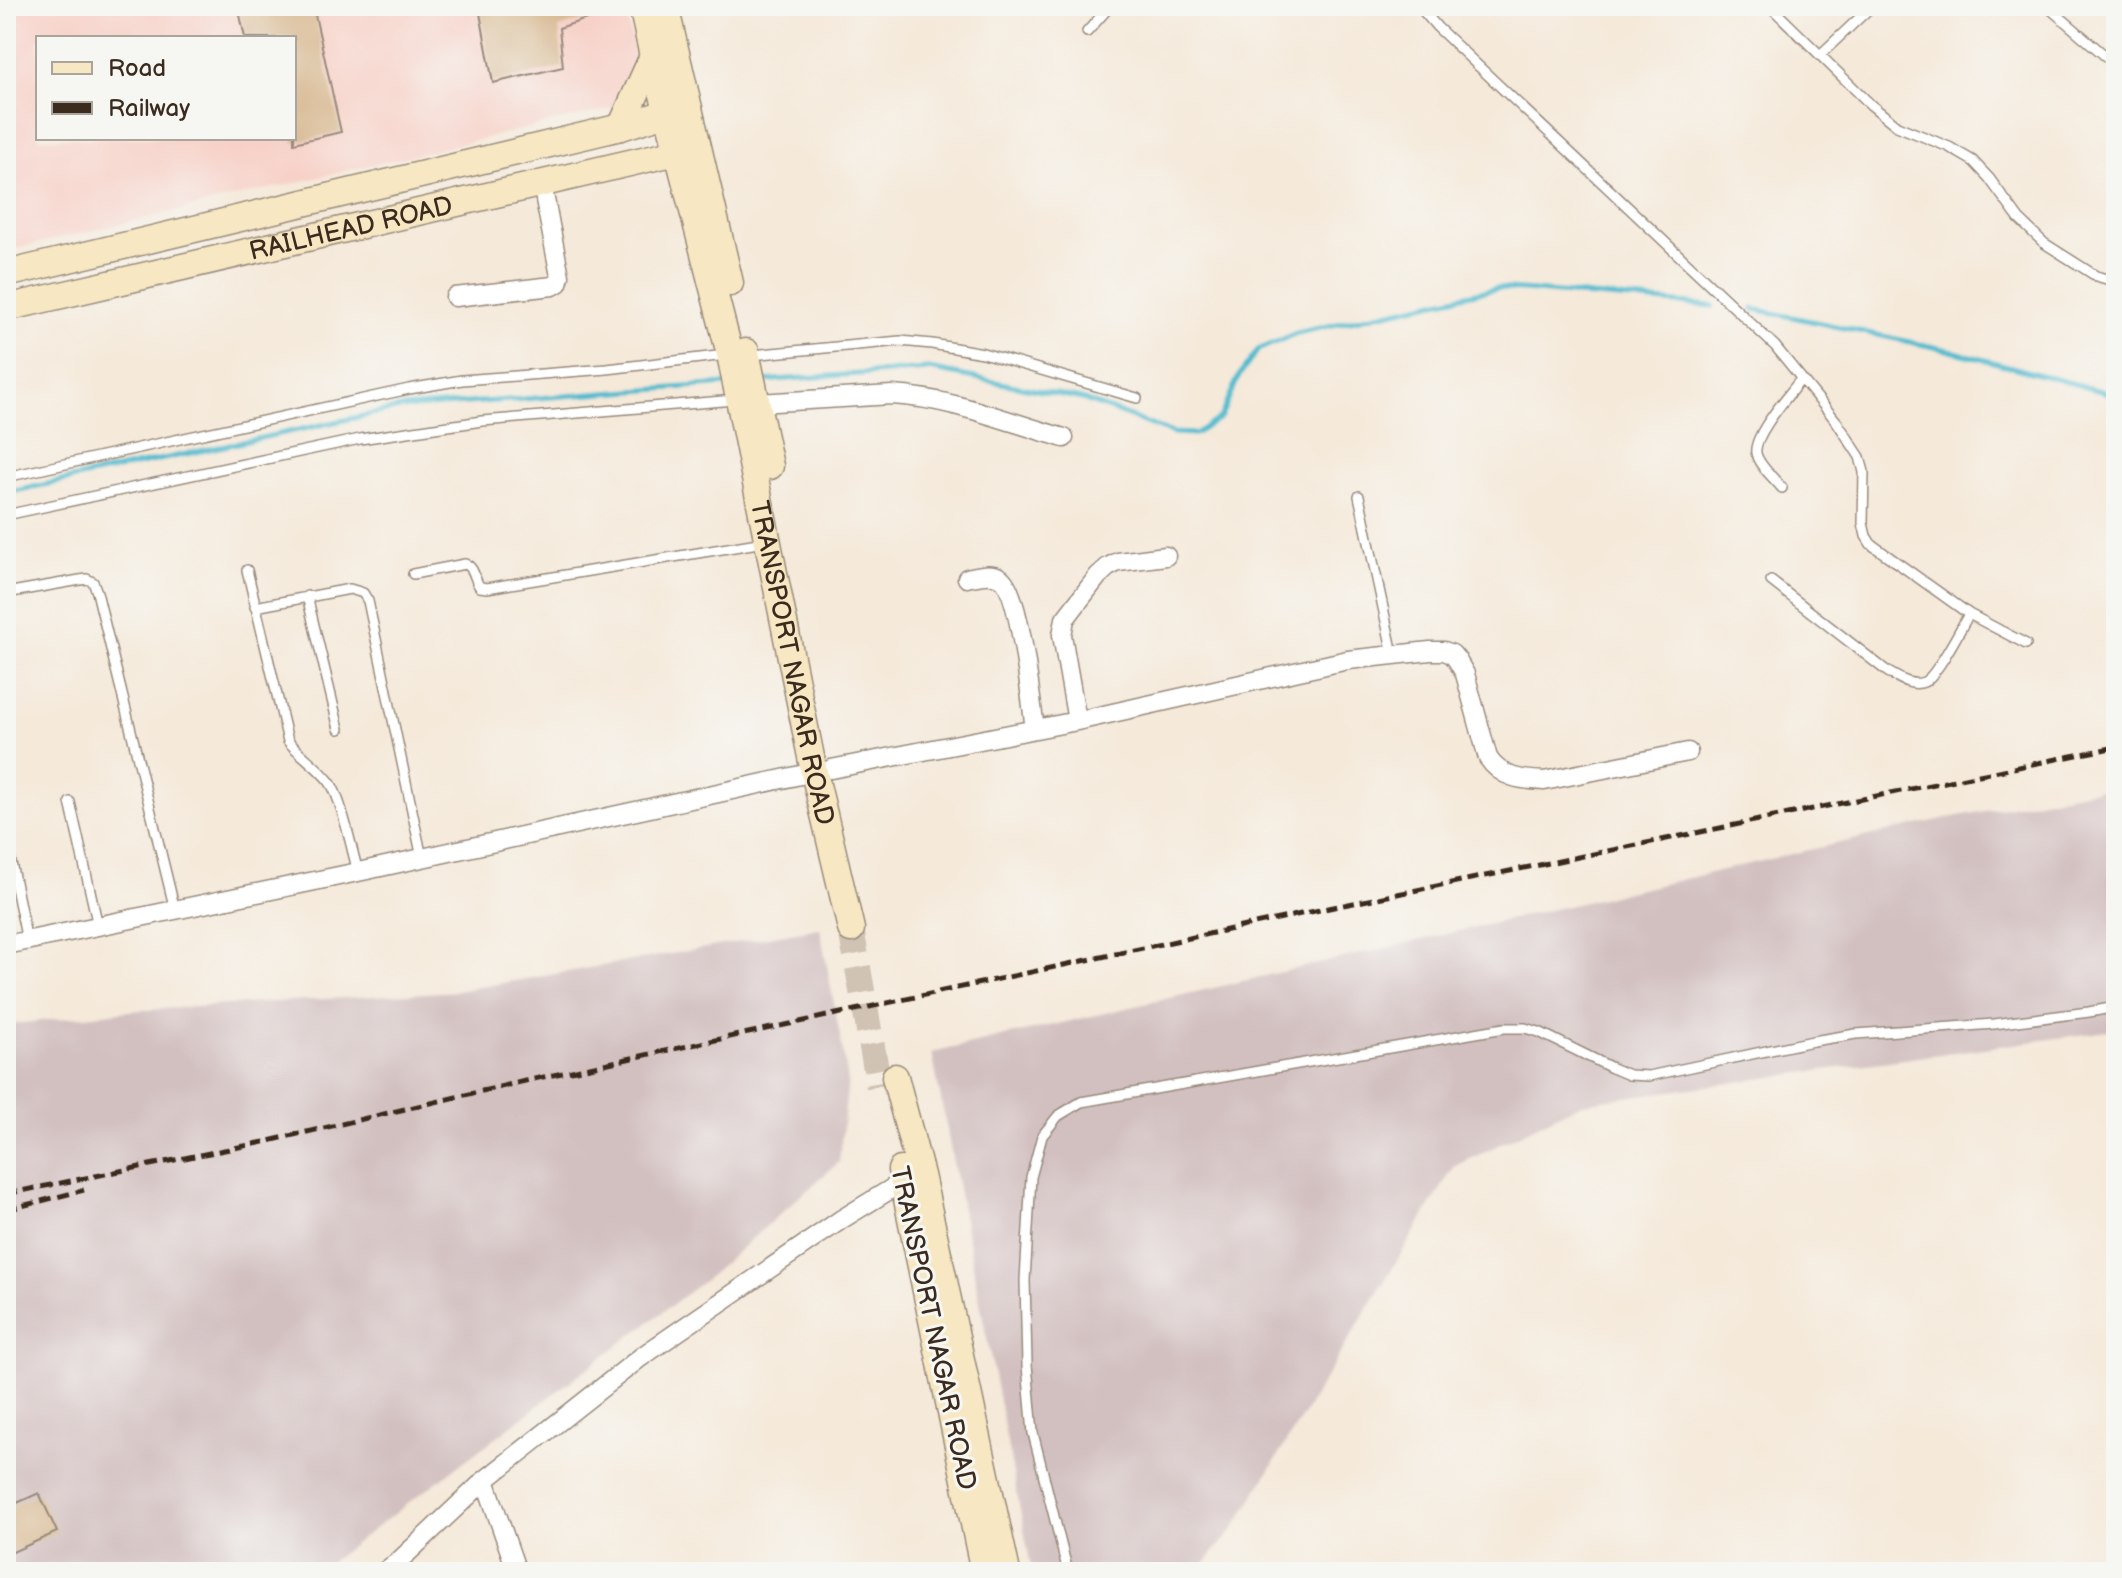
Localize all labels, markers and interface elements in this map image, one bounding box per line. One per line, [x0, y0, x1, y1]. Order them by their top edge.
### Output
legend [36, 36, 296, 140]
text: Road [108, 54, 166, 83]
text: Railway [108, 94, 190, 123]
street label: RAILHEAD ROAD [246, 191, 456, 268]
street label: TRANSPORT NAGAR ROAD [743, 498, 840, 828]
street label: TRANSPORT NAGAR ROAD [883, 1164, 982, 1493]

